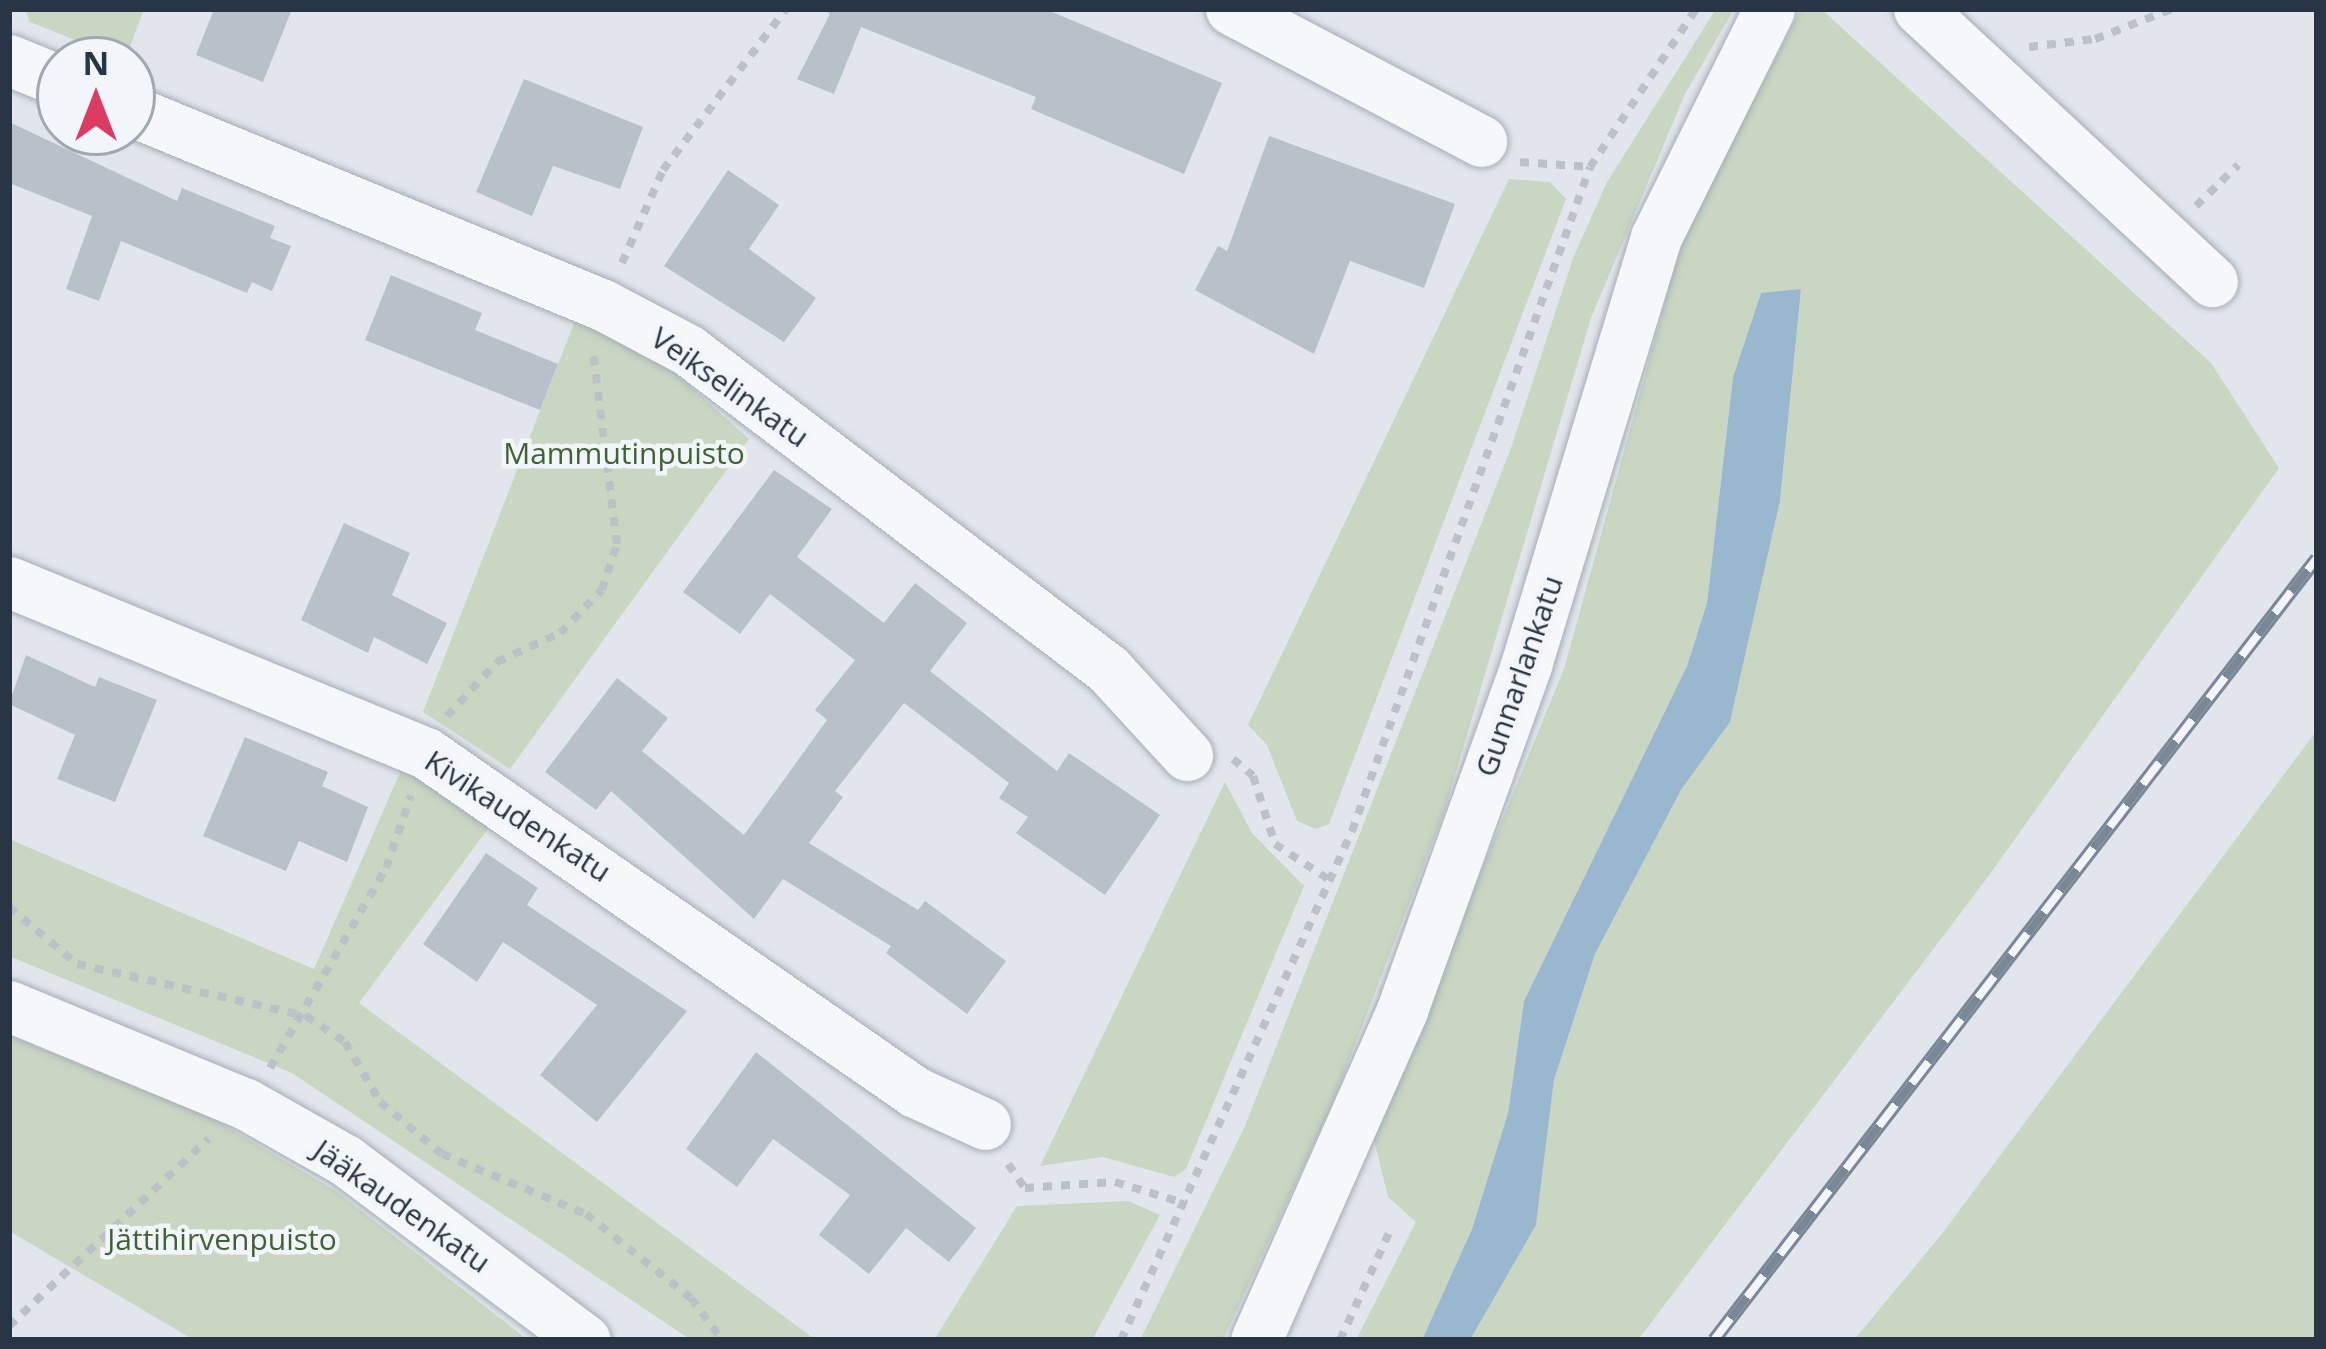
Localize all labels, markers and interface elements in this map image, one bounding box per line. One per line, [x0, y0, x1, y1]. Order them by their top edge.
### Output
north arrow [36, 36, 156, 156]
text: N [83, 40, 109, 85]
street label: Veikselinkatu [644, 319, 816, 455]
park label: Mammutinpuisto [503, 435, 745, 471]
street label: Gunnarlankatu [1468, 571, 1570, 781]
street label: Kivikaudenkatu [418, 743, 618, 889]
street label: Jääkaudenkatu [307, 1132, 497, 1280]
park label: Jättihirvenpuisto [107, 1221, 337, 1257]

